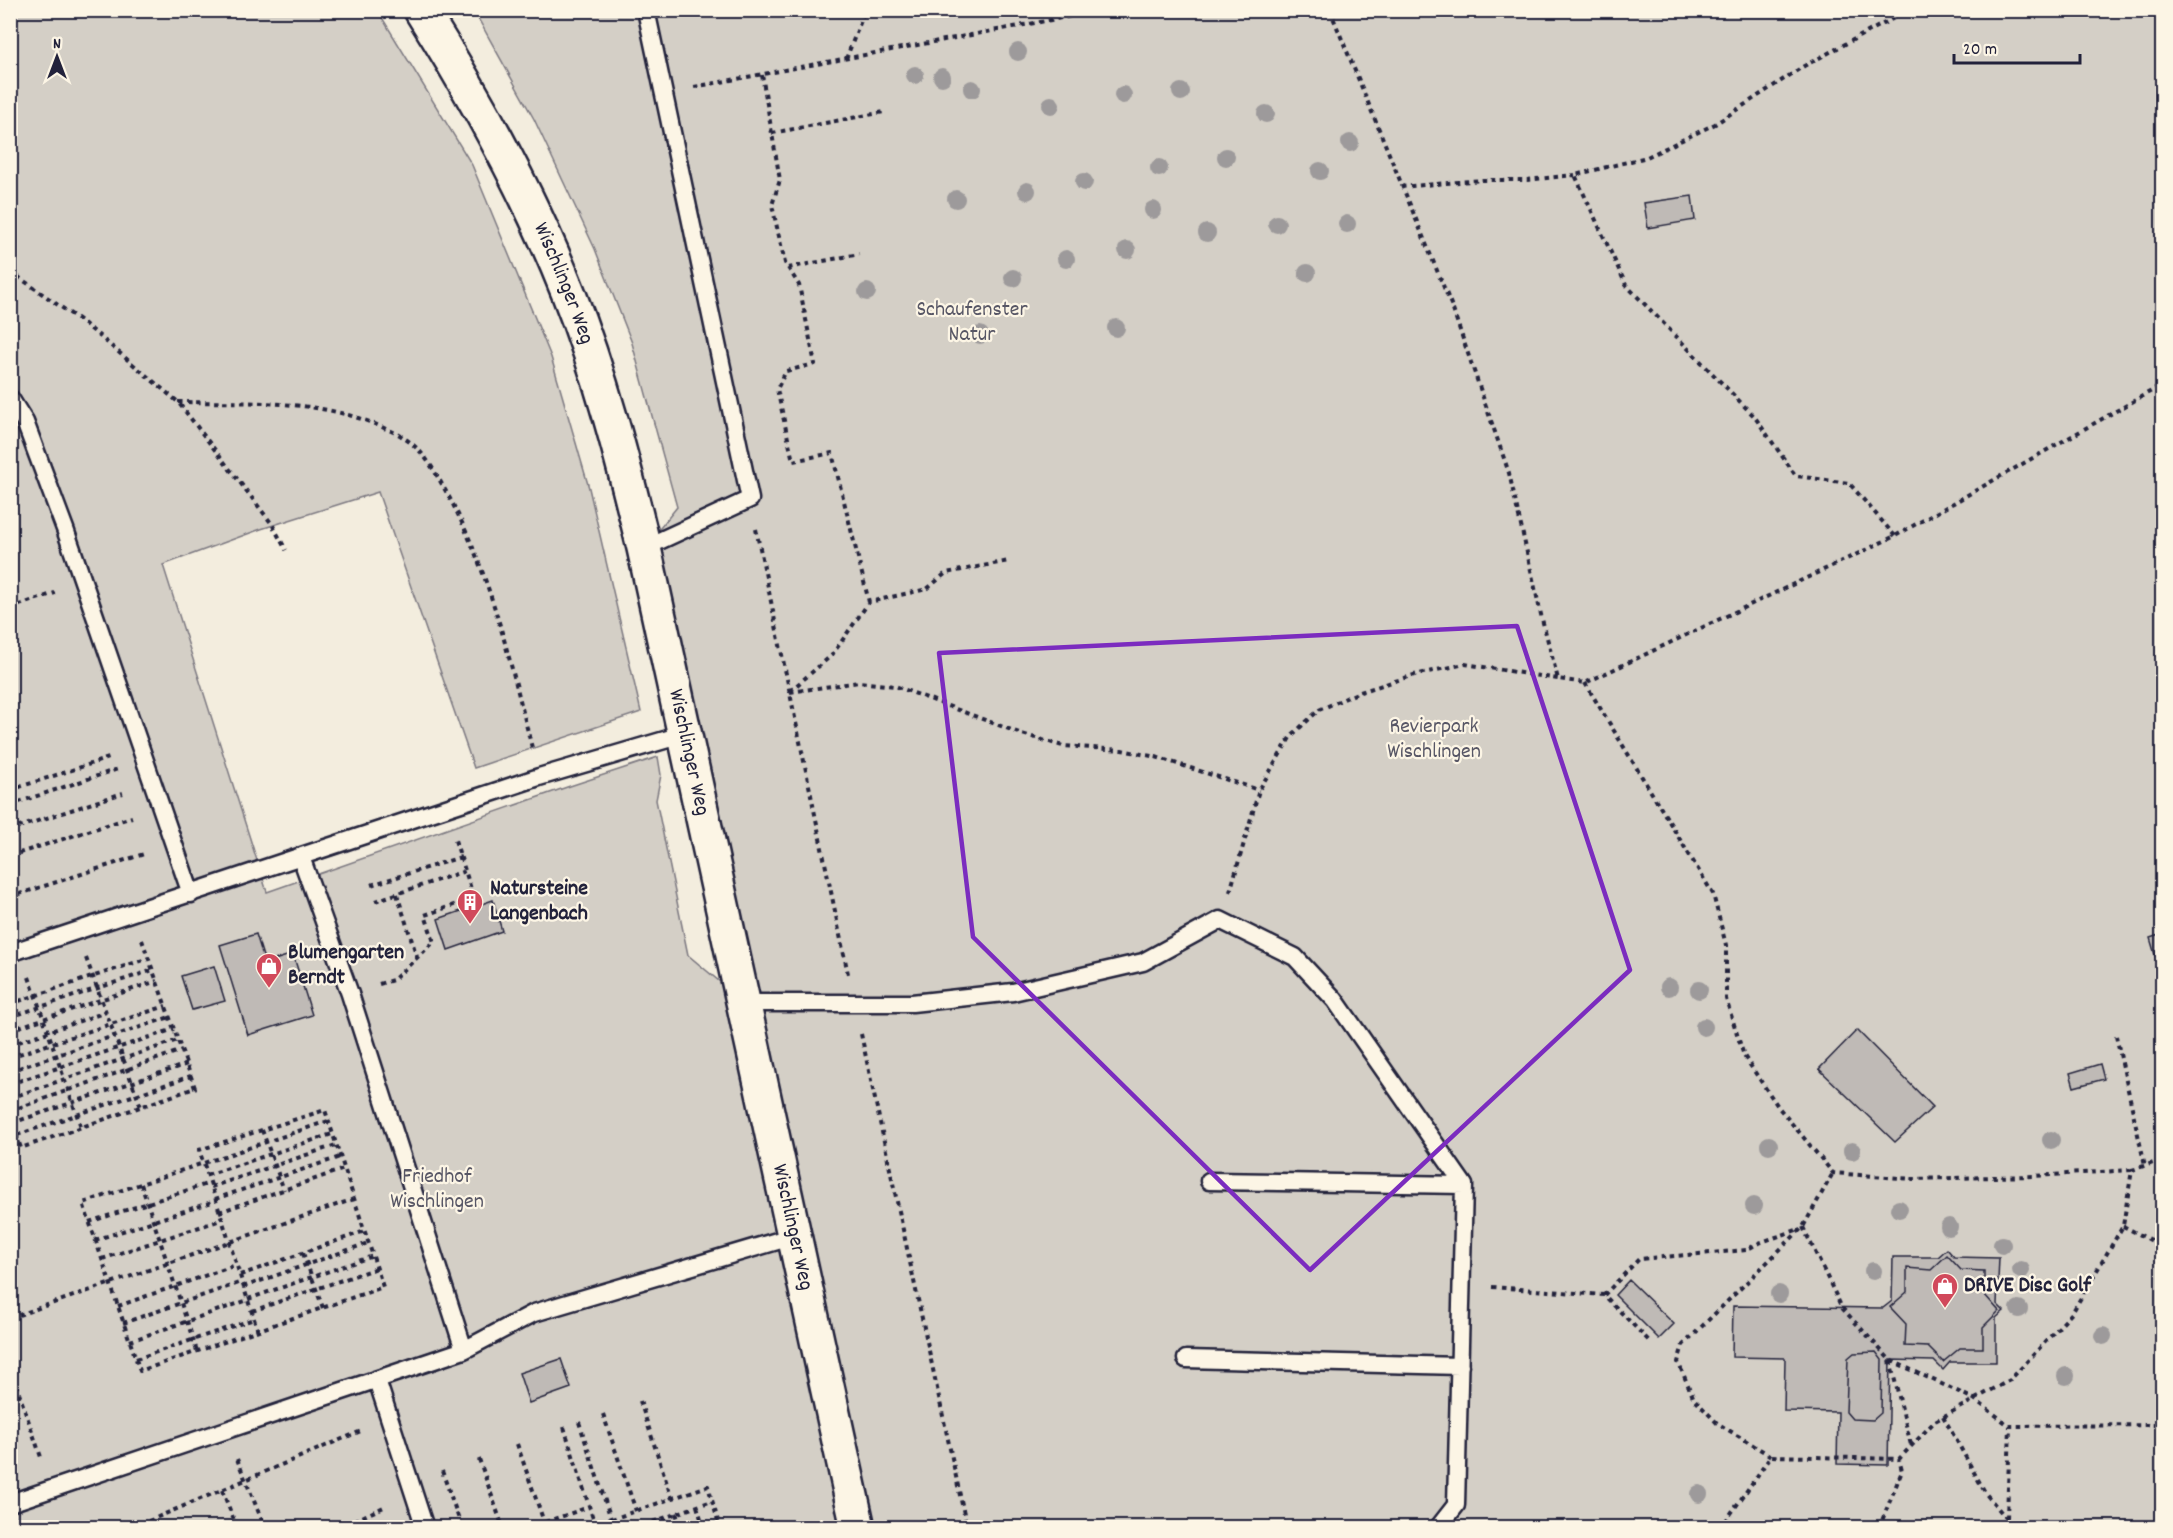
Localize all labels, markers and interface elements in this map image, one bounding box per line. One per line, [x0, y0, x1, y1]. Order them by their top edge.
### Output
north arrow [27, 27, 87, 87]
scale bar [1954, 27, 2080, 65]
text: N [53, 33, 61, 56]
text: 20 m [1963, 38, 1997, 63]
street label: Wischlinger Weg [525, 218, 602, 349]
park label: Schaufenster Natur [916, 295, 1028, 351]
street label: Wischlinger Weg [660, 686, 718, 819]
park label: Revierpark Wischlingen [1387, 712, 1481, 768]
place label: Natursteine Langenbach [490, 874, 588, 930]
building icon: Natursteine Langenbach [455, 887, 485, 925]
place label: Blumengarten Berndt [288, 938, 404, 994]
shop icon: Blumengarten Berndt [254, 951, 284, 989]
street label: Wischlinger Weg [763, 1161, 821, 1294]
park label: Friedhof Wischlingen [390, 1162, 484, 1218]
shop icon: DRIVE Disc Golf [1930, 1271, 1960, 1309]
place label: DRIVE Disc Golf [1964, 1271, 2092, 1302]

